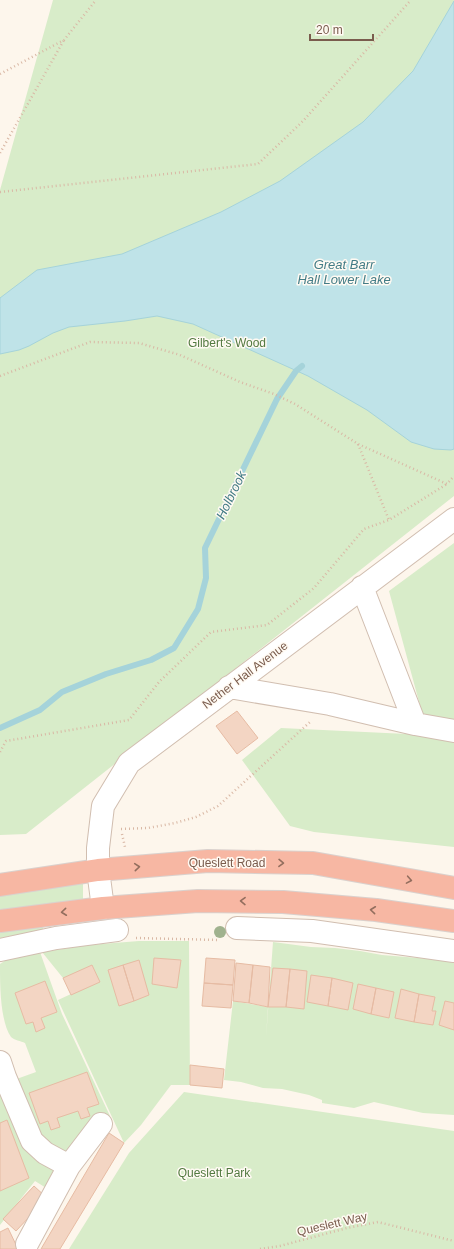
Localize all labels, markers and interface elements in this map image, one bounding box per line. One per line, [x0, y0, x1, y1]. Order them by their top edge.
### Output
scale bar [310, 16, 373, 42]
text: 20 m [316, 23, 343, 37]
water label: Great Barr Hall Lower Lake [297, 257, 391, 287]
park label: Gilbert's Wood [188, 336, 266, 350]
water label: Holbrook [213, 467, 250, 522]
street label: Nether Hall Avenue [200, 638, 291, 712]
street label: Queslett Road [189, 856, 265, 870]
one-way arrow [278, 859, 284, 867]
one-way arrow [134, 863, 140, 872]
one-way arrow [406, 876, 412, 884]
one-way arrow [240, 897, 246, 905]
one-way arrow [370, 905, 376, 914]
one-way arrow [61, 908, 67, 917]
park label: Queslett Park [178, 1166, 251, 1180]
street label: Queslett Way [296, 1209, 368, 1239]

